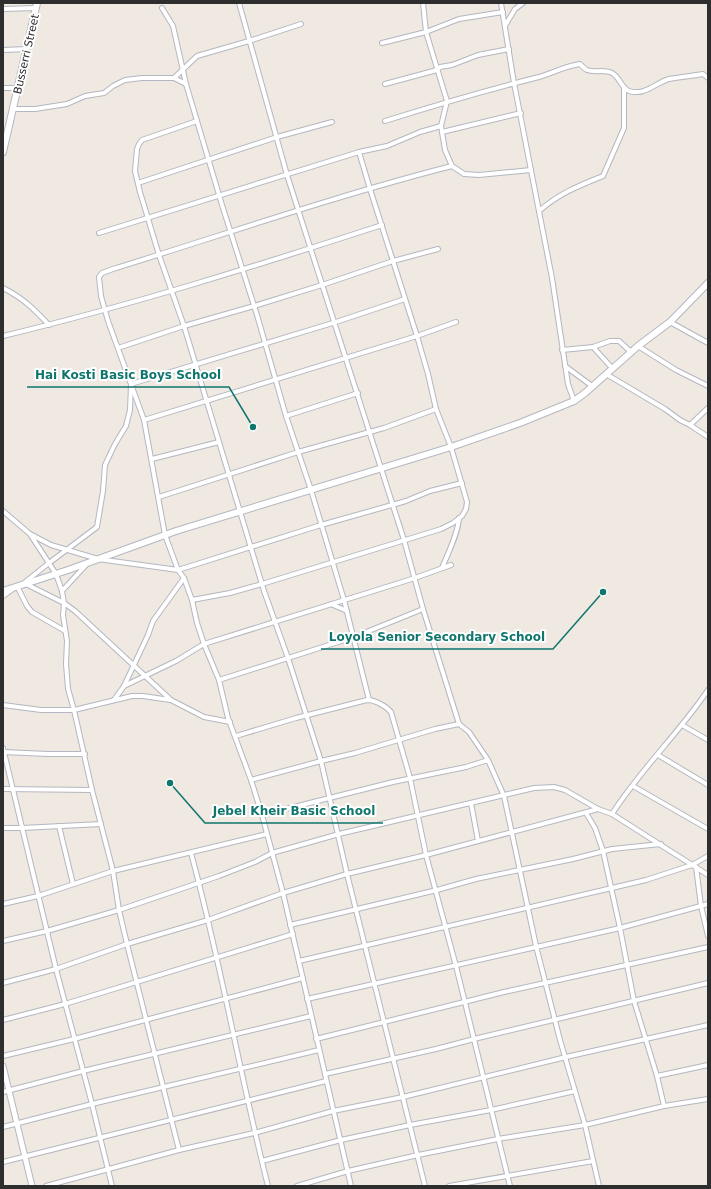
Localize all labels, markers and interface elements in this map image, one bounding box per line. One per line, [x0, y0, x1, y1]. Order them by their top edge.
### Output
street label: Busserri Street [11, 12, 42, 95]
callout: Hai Kosti Basic Boys School [27, 363, 229, 387]
text: Hai Kosti Basic Boys School [35, 368, 221, 382]
callout: Loyola Senior Secondary School [321, 625, 553, 649]
text: Loyola Senior Secondary School [329, 630, 545, 644]
callout: Jebel Kheir Basic School [205, 799, 383, 823]
text: Jebel Kheir Basic School [212, 804, 375, 818]

